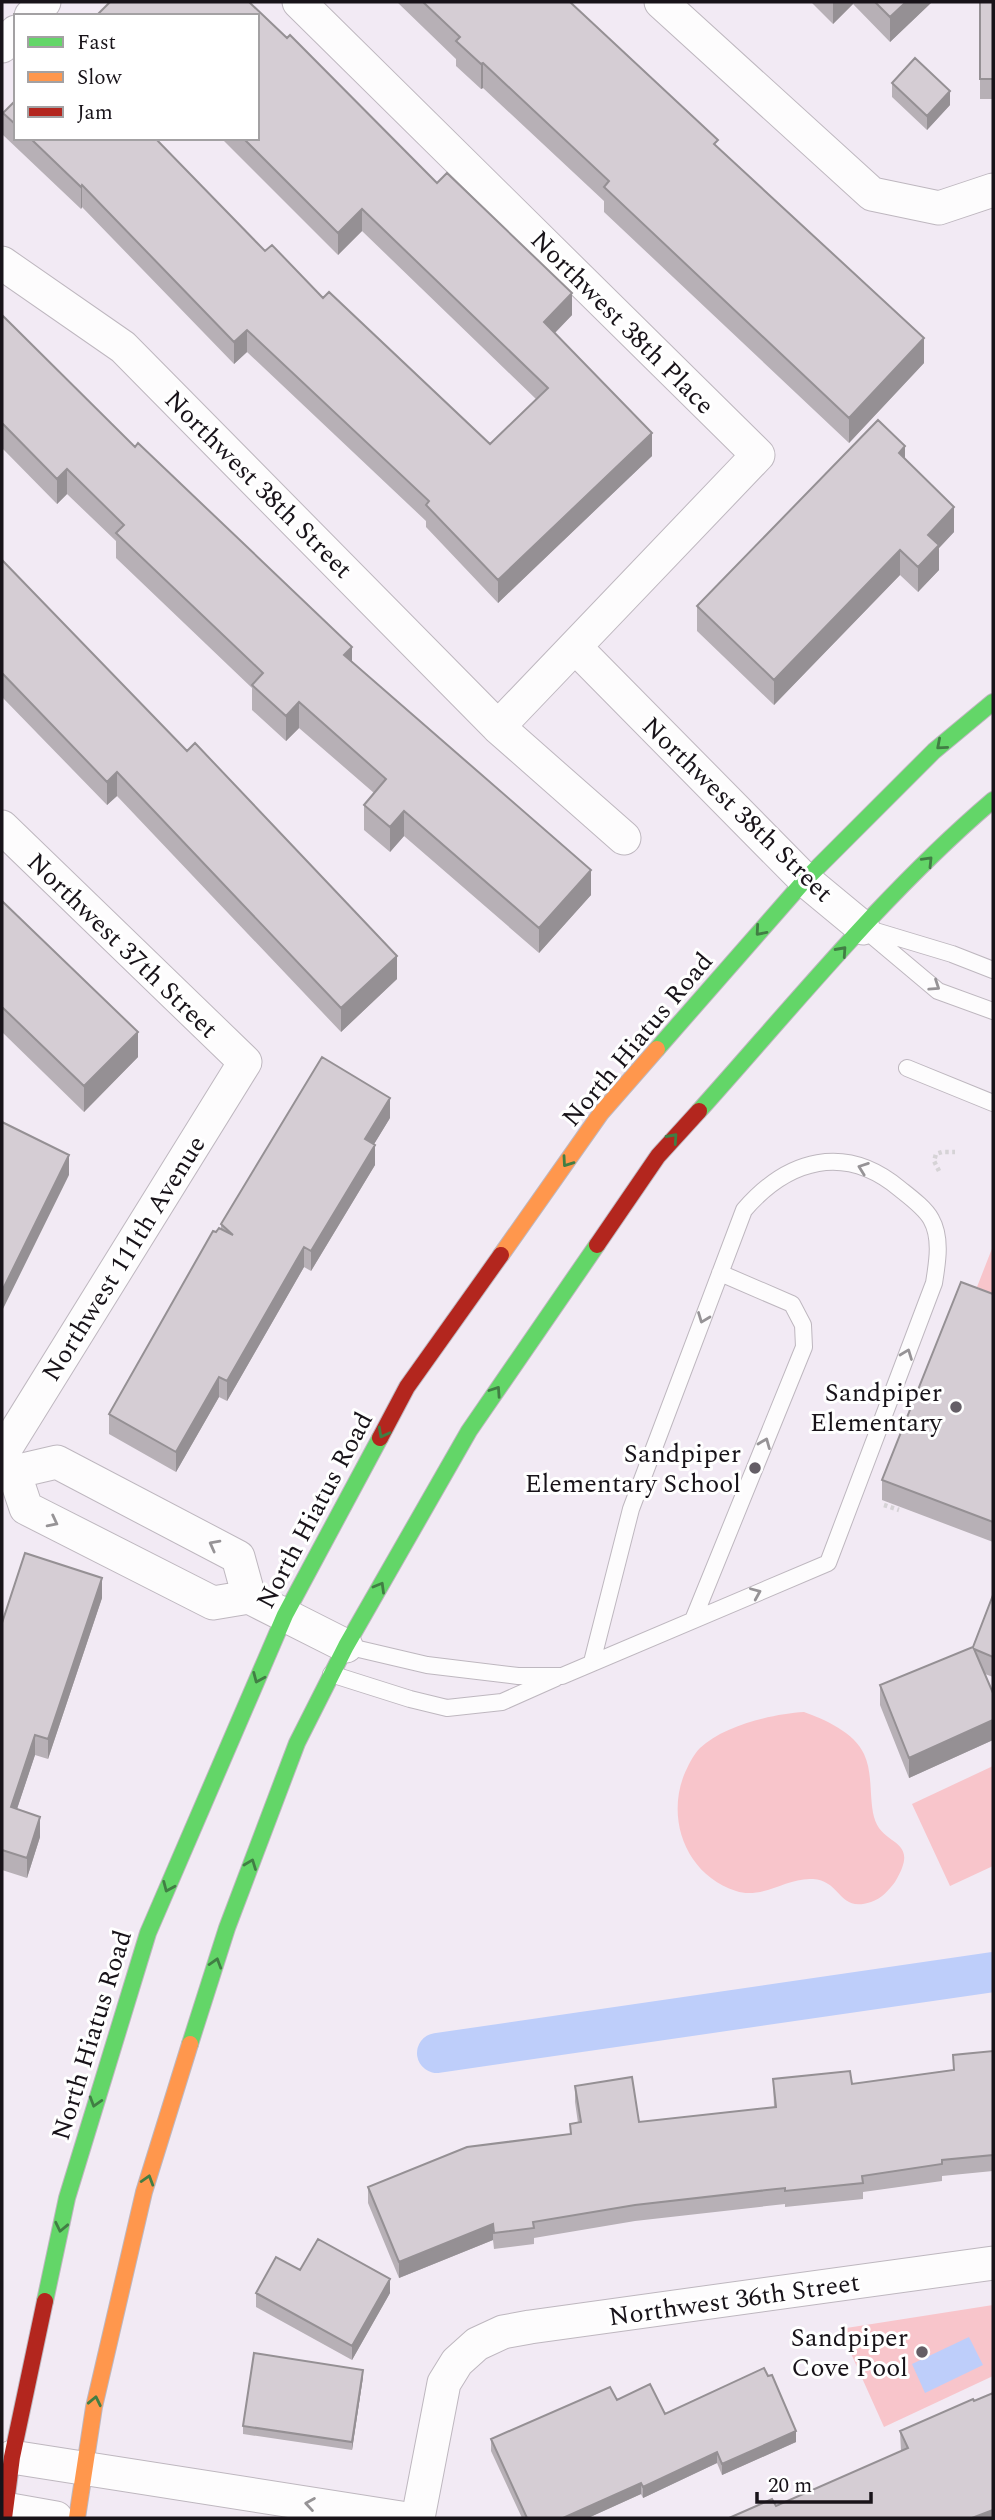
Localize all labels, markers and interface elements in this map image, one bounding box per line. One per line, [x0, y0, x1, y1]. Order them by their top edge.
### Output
legend [14, 14, 259, 140]
text: Fast [77, 27, 116, 59]
text: Slow [77, 62, 123, 94]
text: Jam [77, 97, 113, 129]
street label: Northwest 38th Place [521, 221, 724, 424]
street label: Northwest 38th Street [155, 381, 362, 588]
street label: Northwest 38th Street [632, 707, 842, 912]
one-way arrow [936, 737, 949, 749]
street label: Northwest 37th Street [17, 843, 227, 1048]
one-way arrow [919, 857, 932, 870]
one-way arrow [756, 923, 768, 936]
street label: North Hiatus Road [552, 943, 723, 1136]
one-way arrow [834, 946, 846, 959]
one-way arrow [927, 978, 940, 991]
street label: Northwest 111th Avenue [32, 1128, 216, 1389]
one-way arrow [665, 1133, 678, 1146]
one-way arrow [563, 1154, 575, 1167]
one-way arrow [858, 1162, 870, 1176]
one-way arrow [698, 1312, 712, 1324]
one-way arrow [899, 1349, 913, 1361]
place label: Sandpiper Elementary [810, 1373, 944, 1443]
one-way arrow [488, 1386, 501, 1399]
marker: Sandpiper Elementary [948, 1399, 964, 1415]
street label: North Hiatus Road [246, 1405, 384, 1616]
one-way arrow [377, 1425, 391, 1438]
place label: Sandpiper Elementary School [525, 1434, 741, 1504]
one-way arrow [757, 1438, 771, 1450]
marker: Sandpiper Elementary School [747, 1460, 763, 1476]
one-way arrow [46, 1514, 58, 1528]
one-way arrow [209, 1539, 221, 1553]
one-way arrow [372, 1581, 385, 1594]
one-way arrow [750, 1588, 762, 1602]
one-way arrow [252, 1671, 266, 1683]
one-way arrow [243, 1859, 257, 1871]
one-way arrow [162, 1880, 176, 1892]
street label: North Hiatus Road [41, 1925, 143, 2145]
one-way arrow [207, 1957, 222, 1969]
one-way arrow [89, 2096, 104, 2108]
one-way arrow [139, 2174, 154, 2186]
one-way arrow [54, 2221, 69, 2233]
street label: Northwest 36th Street [606, 2263, 862, 2337]
place label: Sandpiper Cove Pool [791, 2318, 908, 2388]
marker: Sandpiper Cove Pool [914, 2344, 930, 2360]
one-way arrow [87, 2395, 102, 2407]
scale bar [757, 2460, 871, 2504]
text: 20 m [768, 2470, 812, 2502]
one-way arrow [304, 2497, 316, 2512]

